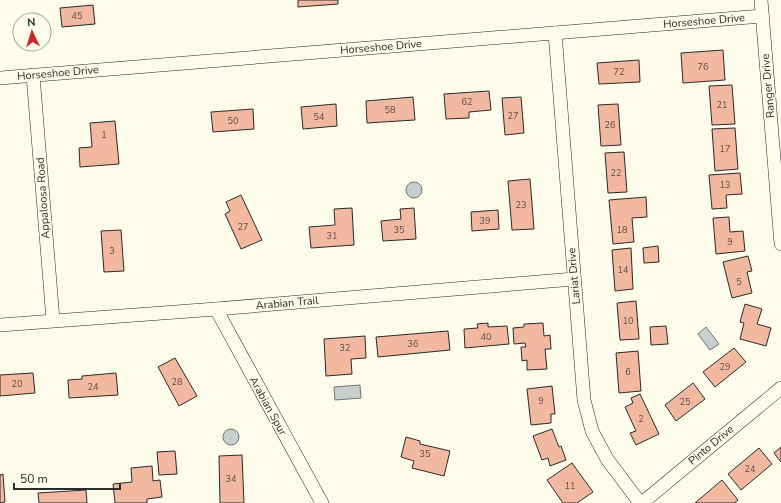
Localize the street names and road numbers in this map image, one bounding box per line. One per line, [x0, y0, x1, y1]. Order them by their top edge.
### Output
street label: Horseshoe Drive [663, 10, 746, 32]
street label: Horseshoe Drive [340, 36, 423, 58]
street label: Ranger Drive [758, 53, 778, 119]
street label: Horseshoe Drive [17, 62, 100, 84]
street label: Appaloosa Road [33, 157, 53, 239]
street label: Lariat Drive [564, 247, 584, 305]
street label: Arabian Trail [255, 293, 320, 313]
street label: Arabian Spur [246, 374, 290, 438]
street label: Pinto Drive [685, 422, 737, 468]

